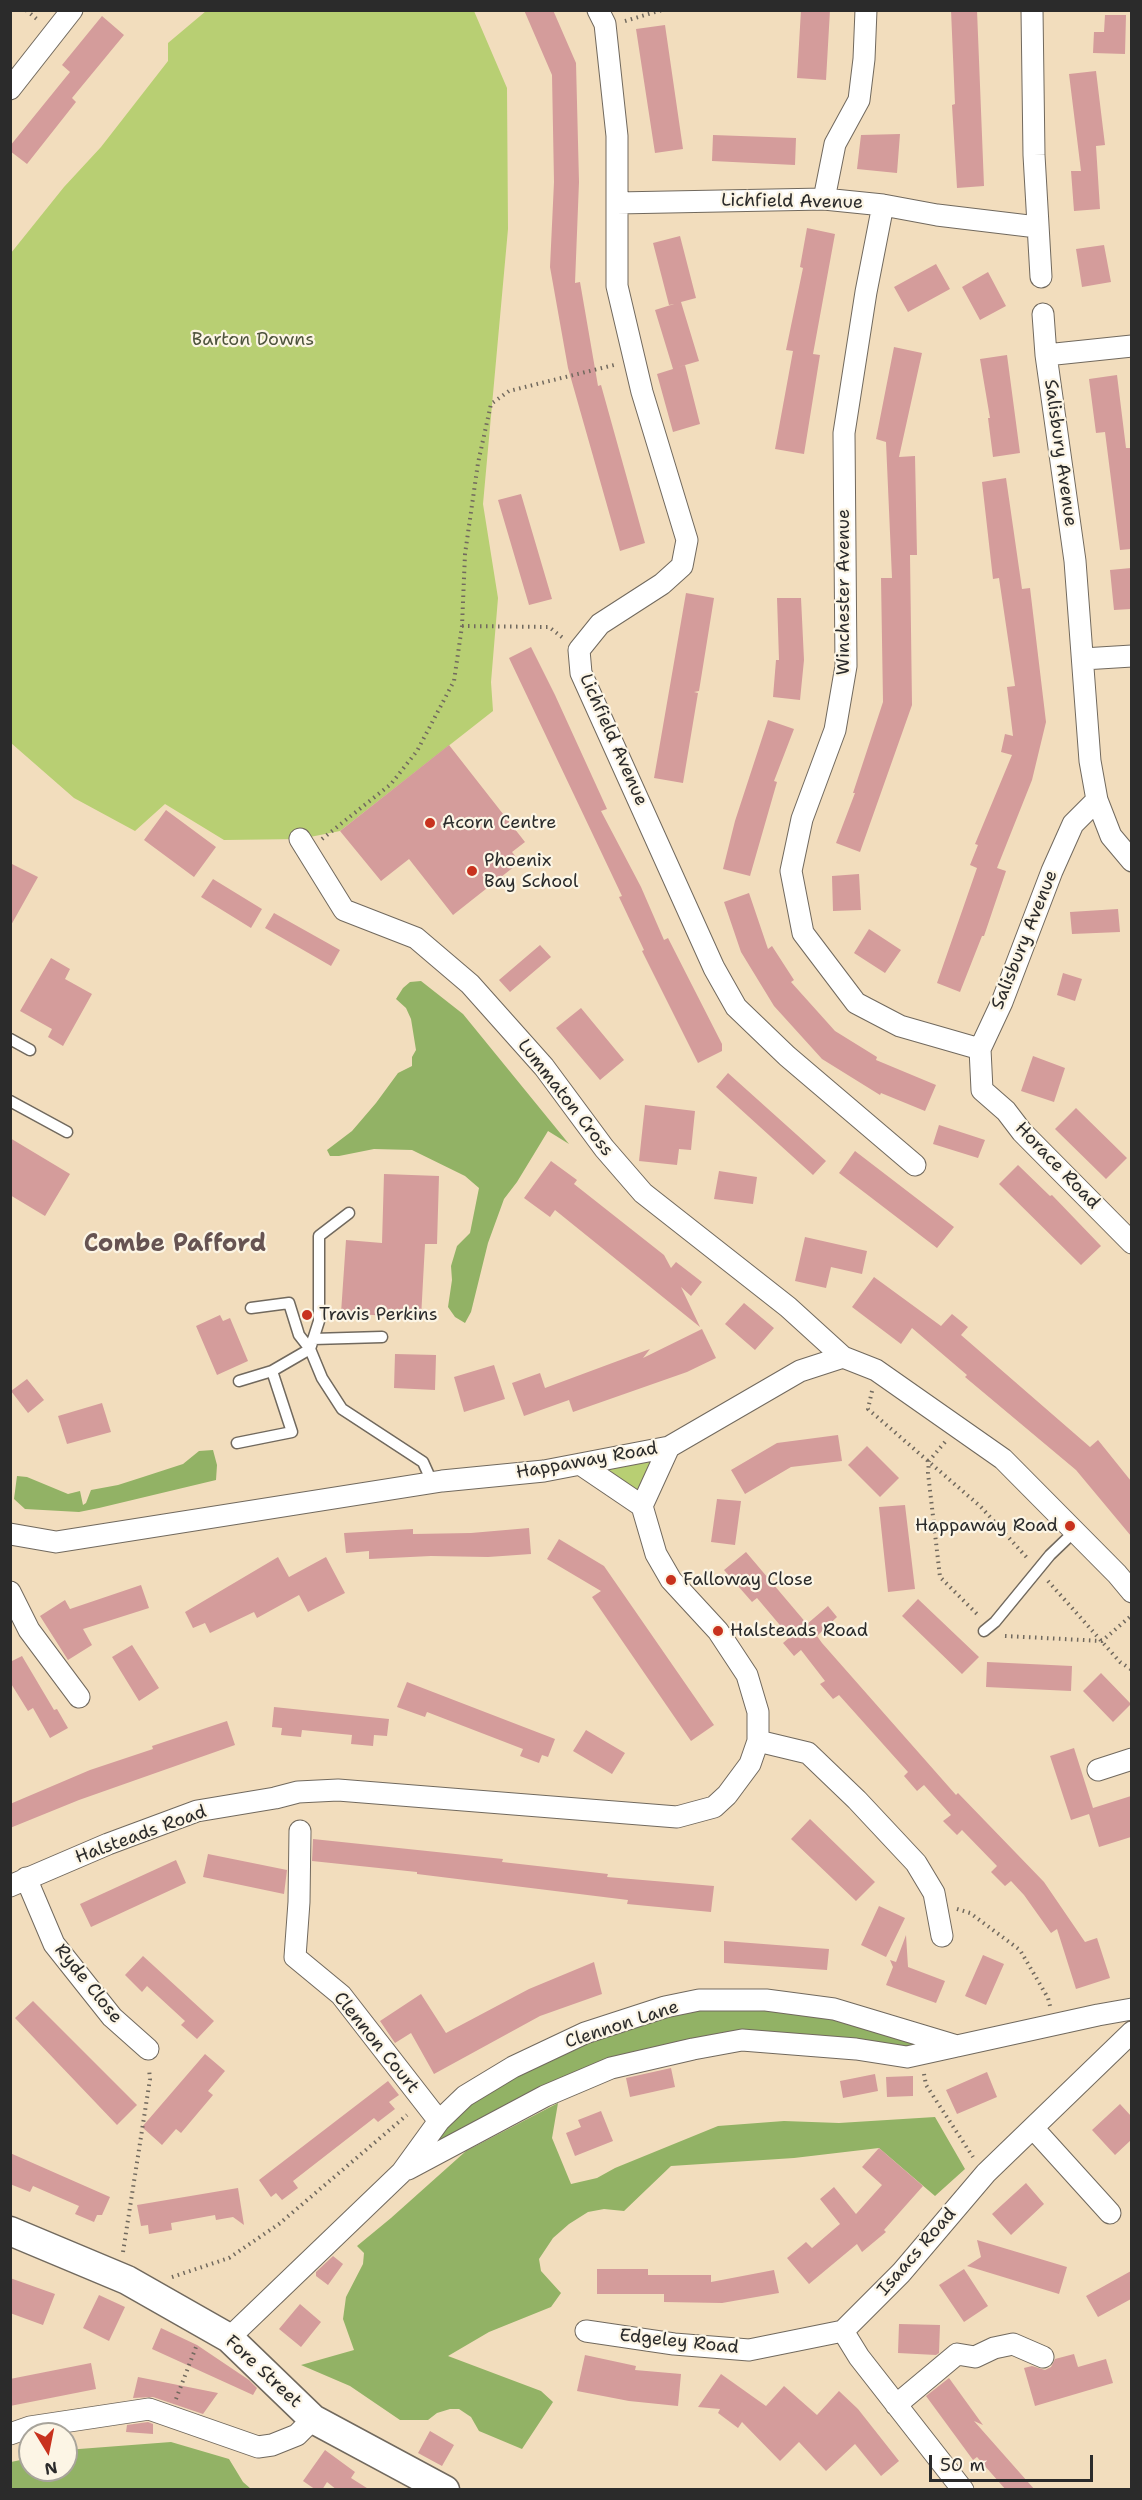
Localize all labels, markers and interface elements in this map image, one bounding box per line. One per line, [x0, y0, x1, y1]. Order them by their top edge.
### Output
street label: Lichfield Avenue [721, 190, 863, 214]
park label: Barton Downs [192, 329, 314, 351]
street label: Salisbury Avenue [1039, 378, 1081, 528]
street label: Winchester Avenue [833, 509, 855, 675]
street label: Lichfield Avenue [574, 671, 652, 809]
place label: Acorn Centre [442, 812, 556, 834]
marker: Acorn Centre [423, 816, 437, 830]
place label: Phoenix Bay School [484, 850, 578, 892]
marker: Phoenix Bay School [465, 864, 479, 878]
street label: Salisbury Avenue [987, 867, 1063, 1013]
street label: Lummaton Cross [513, 1035, 617, 1161]
street label: Horace Road [1010, 1118, 1104, 1214]
district label: Combe Pafford [84, 1231, 266, 1259]
place label: Travis Perkins [319, 1304, 438, 1326]
marker: Travis Perkins [300, 1308, 314, 1322]
street label: Happaway Road [515, 1438, 659, 1484]
place label: Happaway Road [915, 1515, 1058, 1537]
marker: Happaway Road [1063, 1519, 1077, 1533]
place label: Falloway Close [683, 1569, 813, 1591]
marker: Falloway Close [664, 1573, 678, 1587]
place label: Halsteads Road [730, 1620, 868, 1642]
marker: Halsteads Road [711, 1624, 725, 1638]
street label: Halsteads Road [72, 1801, 210, 1869]
street label: Ryde Close [50, 1940, 126, 2028]
street label: Clennon Court [329, 1988, 423, 2098]
street label: Clennon Lane [562, 1996, 682, 2054]
street label: Isaacs Road [873, 2204, 961, 2300]
street label: Edgeley Road [618, 2325, 740, 2359]
street label: Fore Street [220, 2331, 306, 2413]
north arrow [18, 2422, 78, 2482]
scale bar [932, 2443, 1096, 2481]
text: 50 m [940, 2453, 985, 2477]
text: N [43, 2457, 59, 2480]

